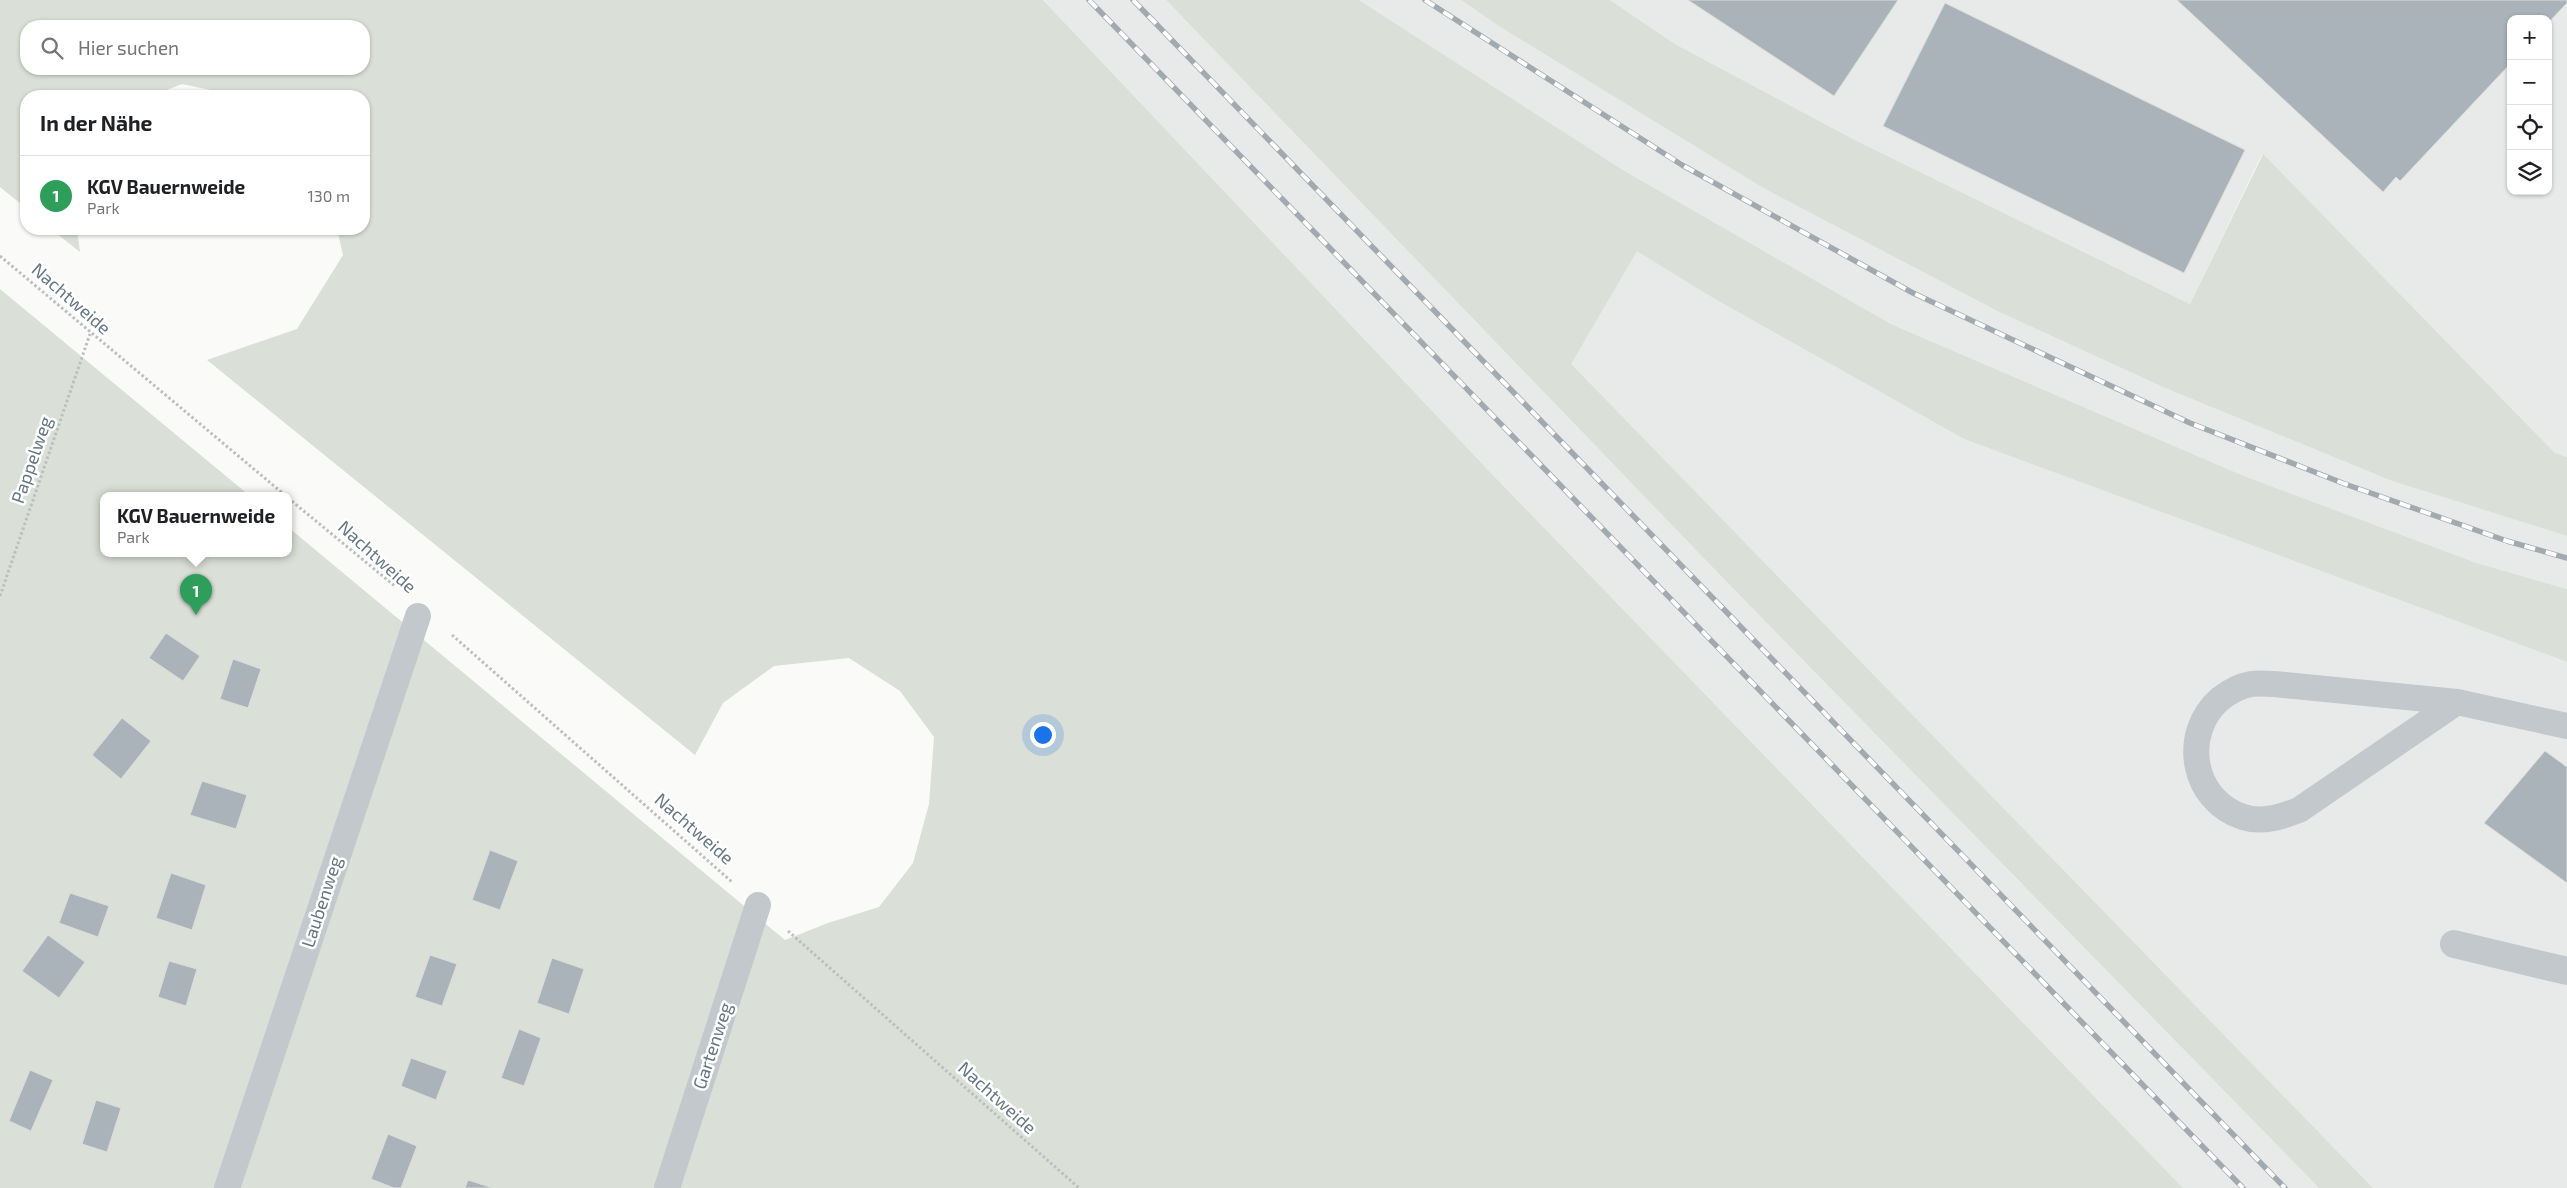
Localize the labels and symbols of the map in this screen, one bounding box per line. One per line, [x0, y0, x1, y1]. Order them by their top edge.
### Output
street label: Nachtweide [28, 258, 116, 339]
street label: Pappelweg [6, 413, 56, 506]
street label: Nachtweide [334, 515, 421, 597]
pin: 1 [180, 574, 212, 615]
your location [1030, 722, 1056, 748]
street label: Nachtweide [651, 788, 739, 869]
street label: Laubenweg [296, 853, 346, 950]
street label: Gartenweg [688, 1000, 736, 1092]
street label: Nachtweide [954, 1056, 1041, 1138]

